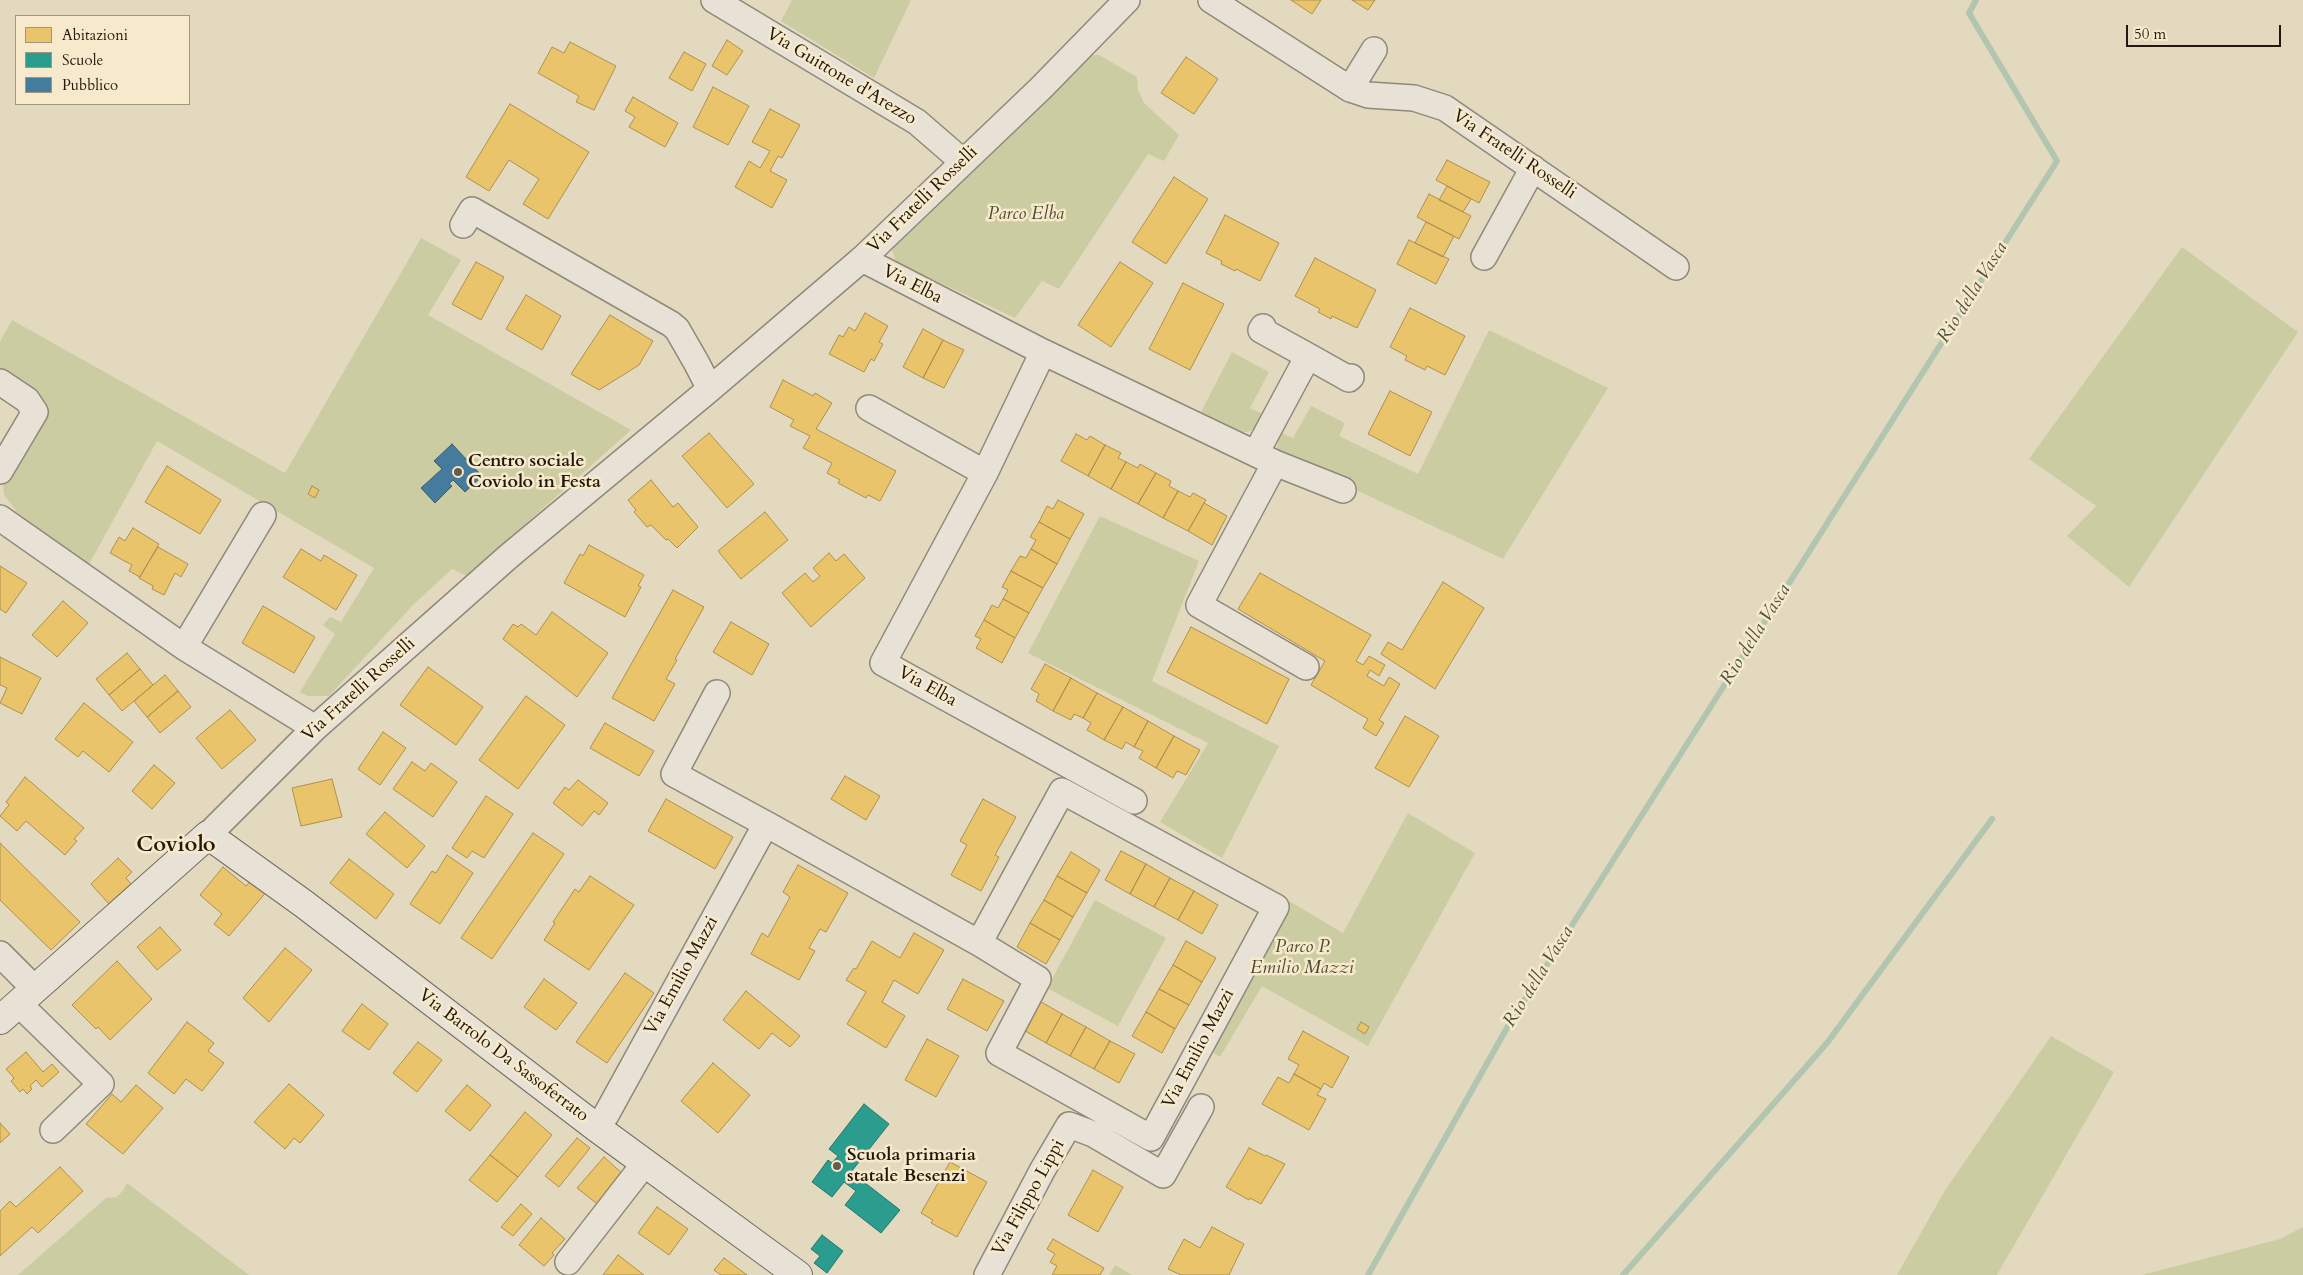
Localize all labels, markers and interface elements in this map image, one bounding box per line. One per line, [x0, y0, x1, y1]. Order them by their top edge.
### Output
legend [15, 15, 190, 105]
scale bar [2128, 15, 2283, 47]
street label: Via Guittone d'Arezzo [762, 24, 920, 130]
text: 50 m [2134, 24, 2166, 44]
text: Abitazioni [62, 25, 128, 45]
text: Scuole [62, 50, 103, 70]
text: Pubblico [62, 75, 118, 95]
street label: Via Fratelli Rosselli [1448, 105, 1580, 205]
street label: Via Fratelli Rosselli [863, 142, 983, 258]
park label: Parco Elba [988, 204, 1064, 226]
water label: Rio della Vasca [1933, 238, 2013, 348]
street label: Via Elba [879, 261, 945, 309]
place label: Centro sociale Coviolo in Festa [468, 451, 601, 494]
marker: Centro sociale Coviolo in Festa [452, 466, 464, 478]
water label: Rio della Vasca [1716, 580, 1796, 690]
street label: Via Fratelli Rosselli [298, 633, 420, 747]
street label: Via Elba [894, 662, 960, 712]
district label: Coviolo [136, 833, 216, 859]
street label: Via Emilio Mazzi [640, 913, 724, 1039]
water label: Rio della Vasca [1499, 922, 1579, 1032]
park label: Parco P. Emilio Mazzi [1250, 937, 1354, 980]
street label: Via Bartolo Da Sassoferrato [414, 985, 592, 1127]
street label: Via Emilio Mazzi [1158, 985, 1240, 1113]
street label: Via Filippo Lippi [988, 1136, 1070, 1260]
place label: Scuola primaria statale Besenzi [847, 1145, 976, 1188]
marker: Scuola primaria statale Besenzi [831, 1160, 843, 1172]

